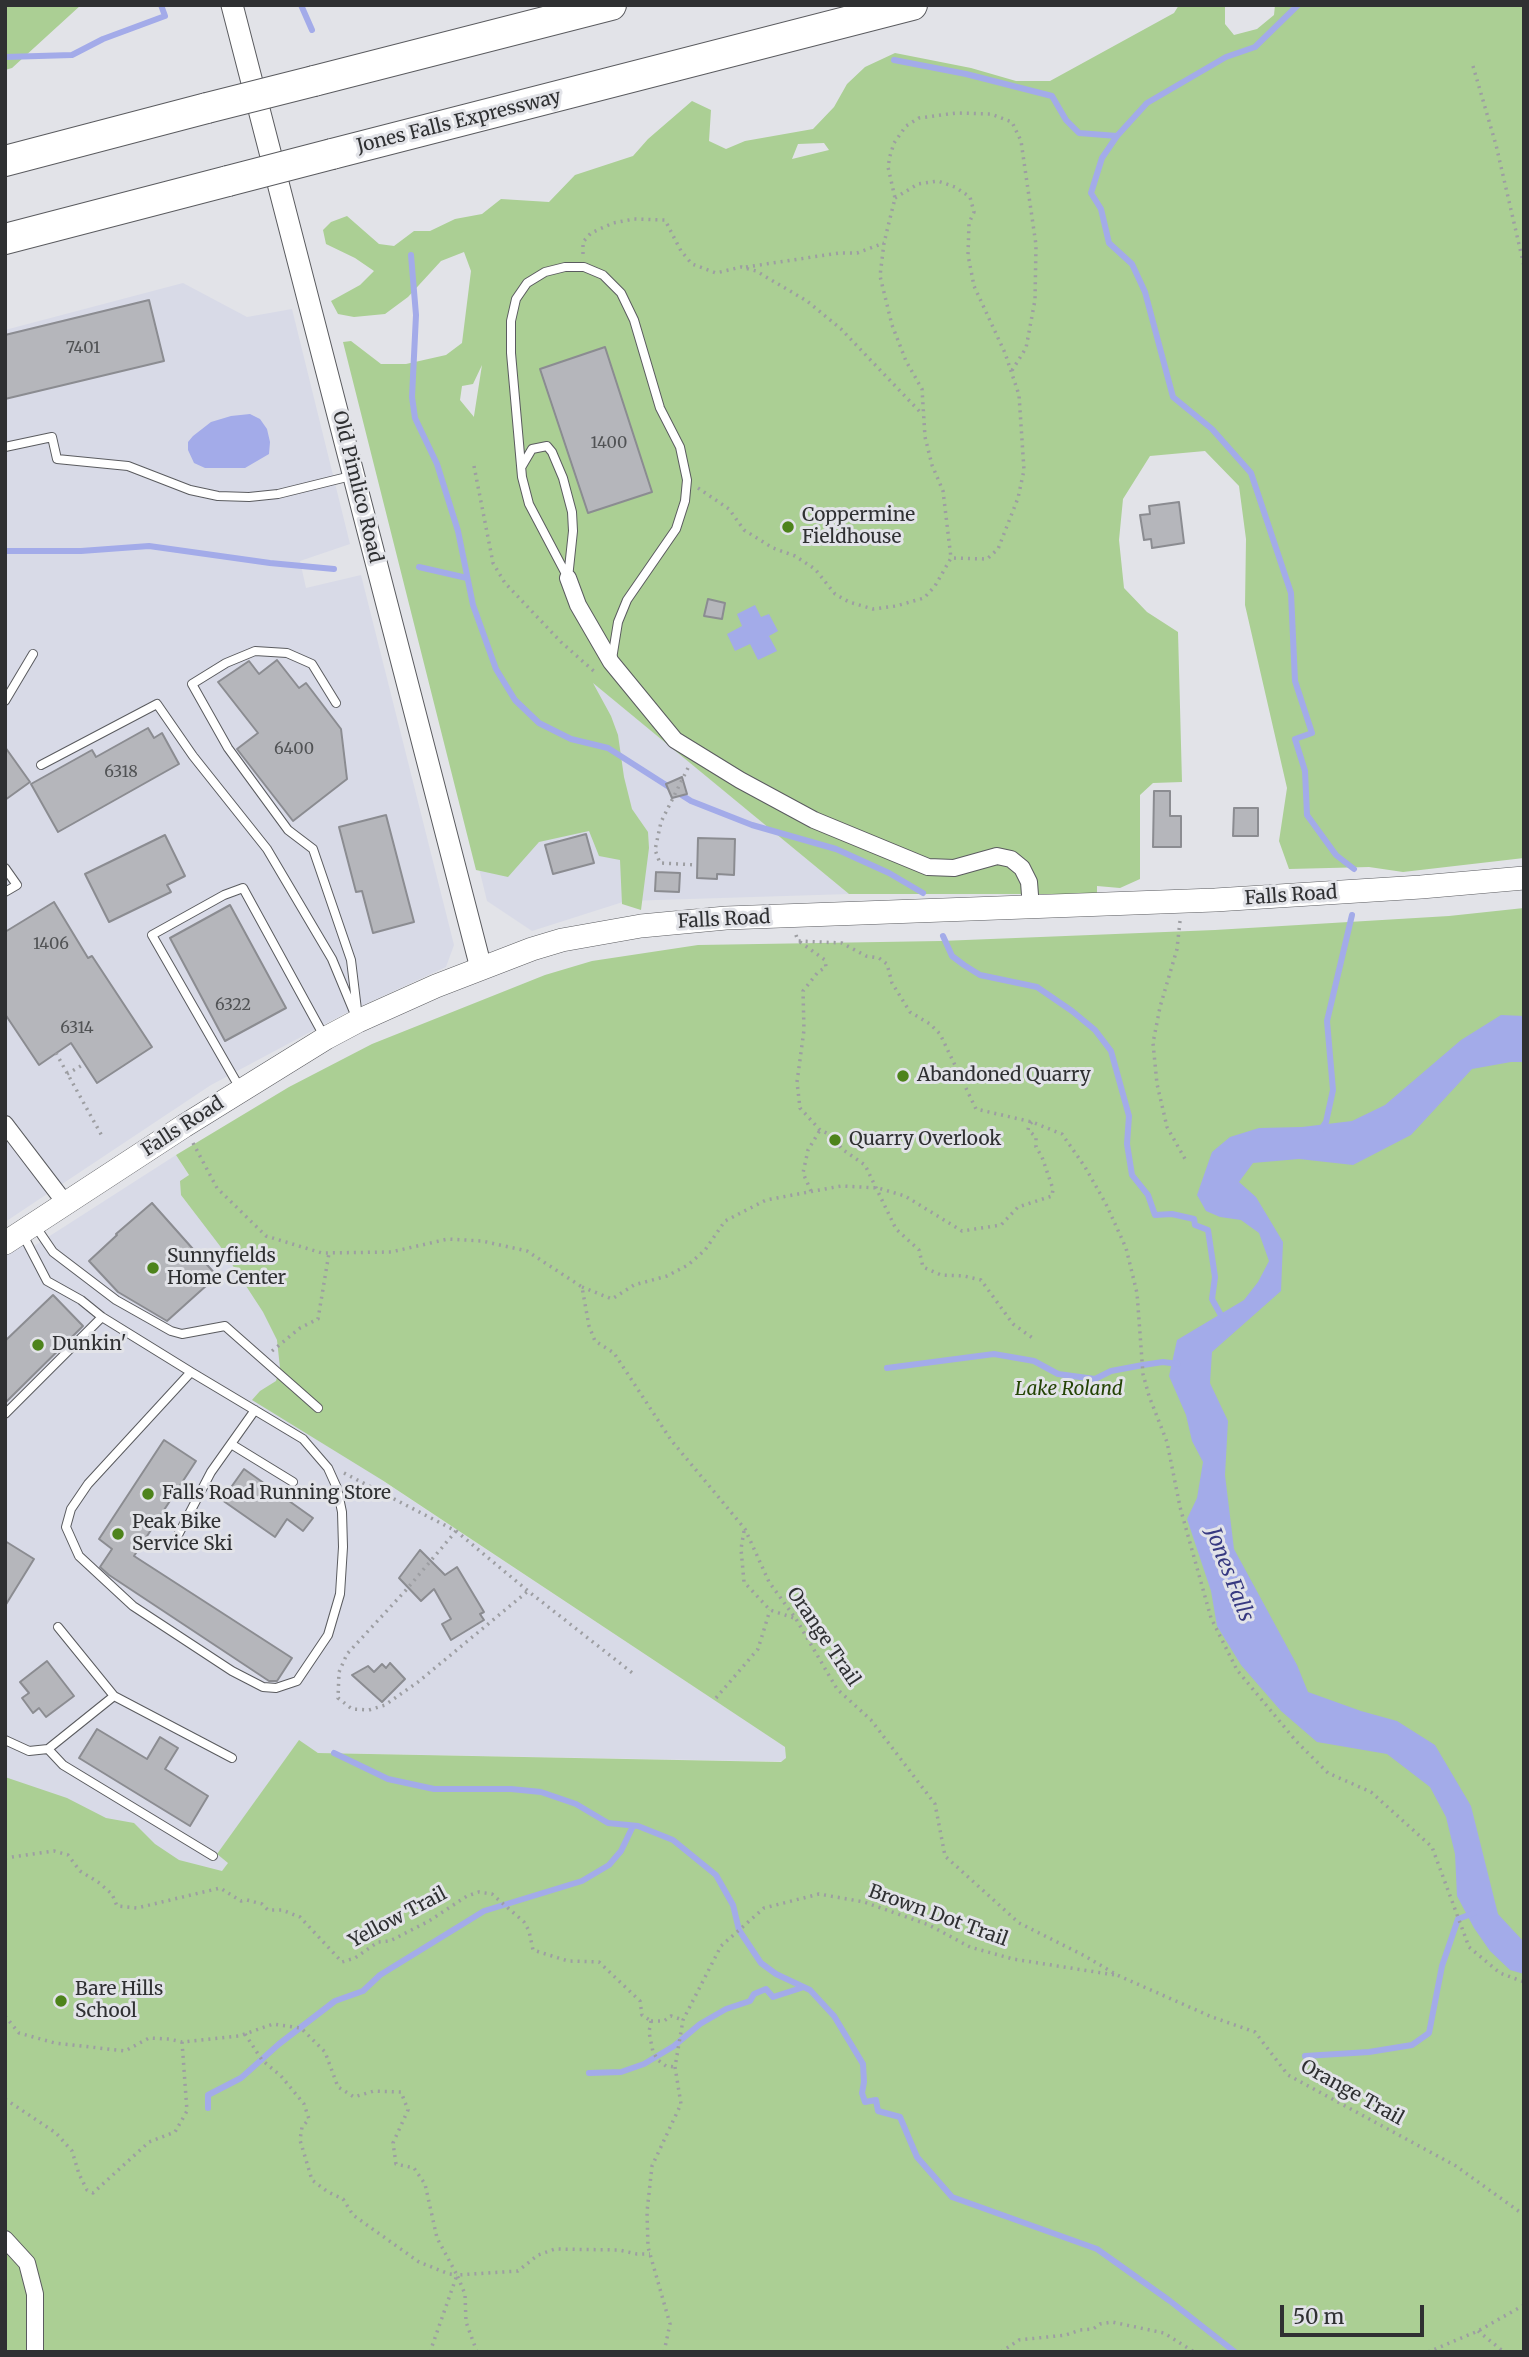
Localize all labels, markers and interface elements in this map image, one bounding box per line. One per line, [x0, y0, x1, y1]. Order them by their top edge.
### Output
street label: Jones Falls Expressway [354, 86, 564, 158]
house number: 7401 [66, 338, 100, 358]
street label: Old Pimlico Road [327, 409, 387, 565]
house number: 1400 [591, 433, 627, 453]
place label: Coppermine Fieldhouse [802, 505, 915, 549]
marker: Coppermine Fieldhouse [780, 519, 796, 535]
house number: 6400 [274, 739, 314, 759]
house number: 6318 [104, 762, 138, 782]
street label: Falls Road [1244, 881, 1338, 911]
street label: Falls Road [677, 906, 771, 934]
house number: 1406 [33, 934, 69, 954]
house number: 6322 [215, 995, 251, 1015]
house number: 6314 [60, 1018, 94, 1038]
place label: Abandoned Quarry [917, 1065, 1091, 1087]
marker: Abandoned Quarry [895, 1068, 911, 1084]
street label: Falls Road [138, 1092, 228, 1162]
place label: Quarry Overlook [849, 1129, 1001, 1151]
marker: Quarry Overlook [827, 1132, 843, 1148]
place label: Sunnyfields Home Center [167, 1246, 286, 1290]
marker: Sunnyfields Home Center [145, 1260, 161, 1276]
place label: Dunkin' [52, 1334, 127, 1356]
marker: Dunkin' [30, 1337, 46, 1353]
park label: Lake Roland [1015, 1379, 1123, 1401]
place label: Falls Road Running Store [162, 1483, 391, 1505]
marker: Falls Road Running Store [140, 1486, 156, 1502]
place label: Peak Bike Service Ski [132, 1512, 233, 1556]
water label: Jones Falls [1200, 1525, 1258, 1625]
marker: Peak Bike Service Ski [110, 1526, 126, 1542]
street label: Orange Trail [782, 1583, 864, 1691]
street label: Brown Dot Trail [865, 1880, 1011, 1952]
street label: Yellow Trail [345, 1883, 451, 1953]
place label: Bare Hills School [75, 1979, 163, 2023]
marker: Bare Hills School [53, 1993, 69, 2009]
street label: Orange Trail [1297, 2055, 1407, 2131]
scale bar [1284, 2290, 1428, 2334]
text: 50 m [1293, 2303, 1344, 2330]

